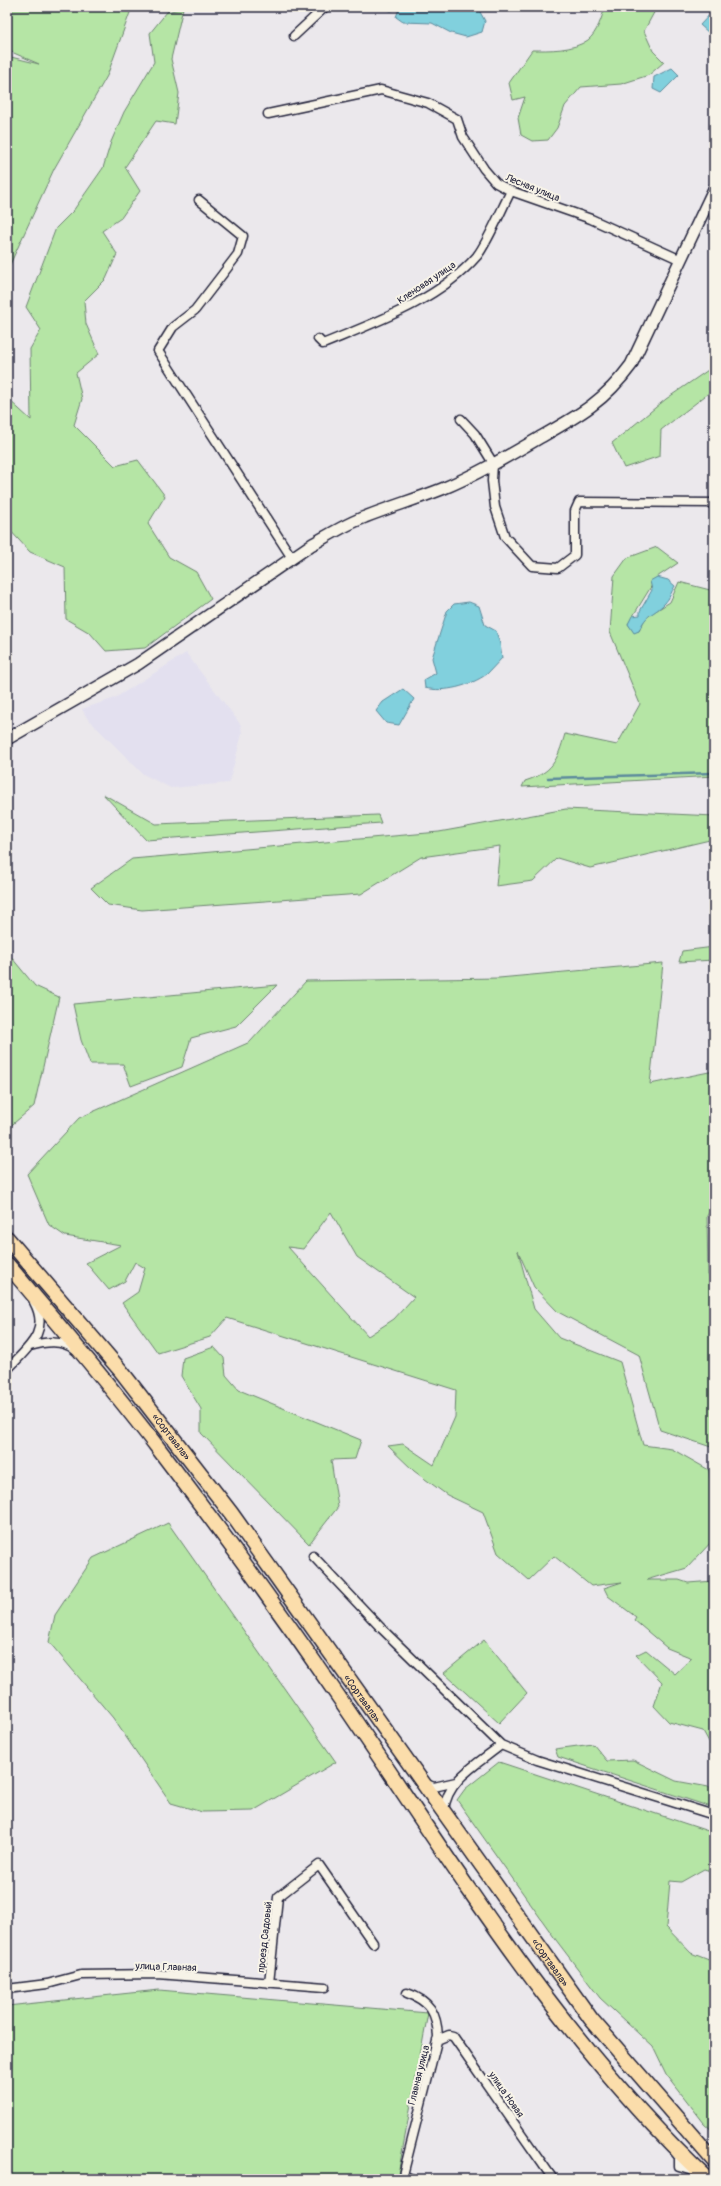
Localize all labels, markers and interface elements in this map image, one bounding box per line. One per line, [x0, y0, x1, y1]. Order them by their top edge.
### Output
street label: Лесная улица [503, 171, 562, 204]
street label: Кленовая улица [395, 259, 458, 307]
street label: «Сортавала» [149, 1411, 193, 1463]
street label: «Сортавала» [341, 1673, 383, 1725]
street label: проезд Садовый [255, 1901, 275, 1973]
street label: «Сортавала» [529, 1937, 571, 1989]
street label: улица Главная [134, 1960, 197, 1974]
street label: Главная улица [406, 2044, 432, 2106]
street label: улица Новая [485, 2069, 526, 2120]

